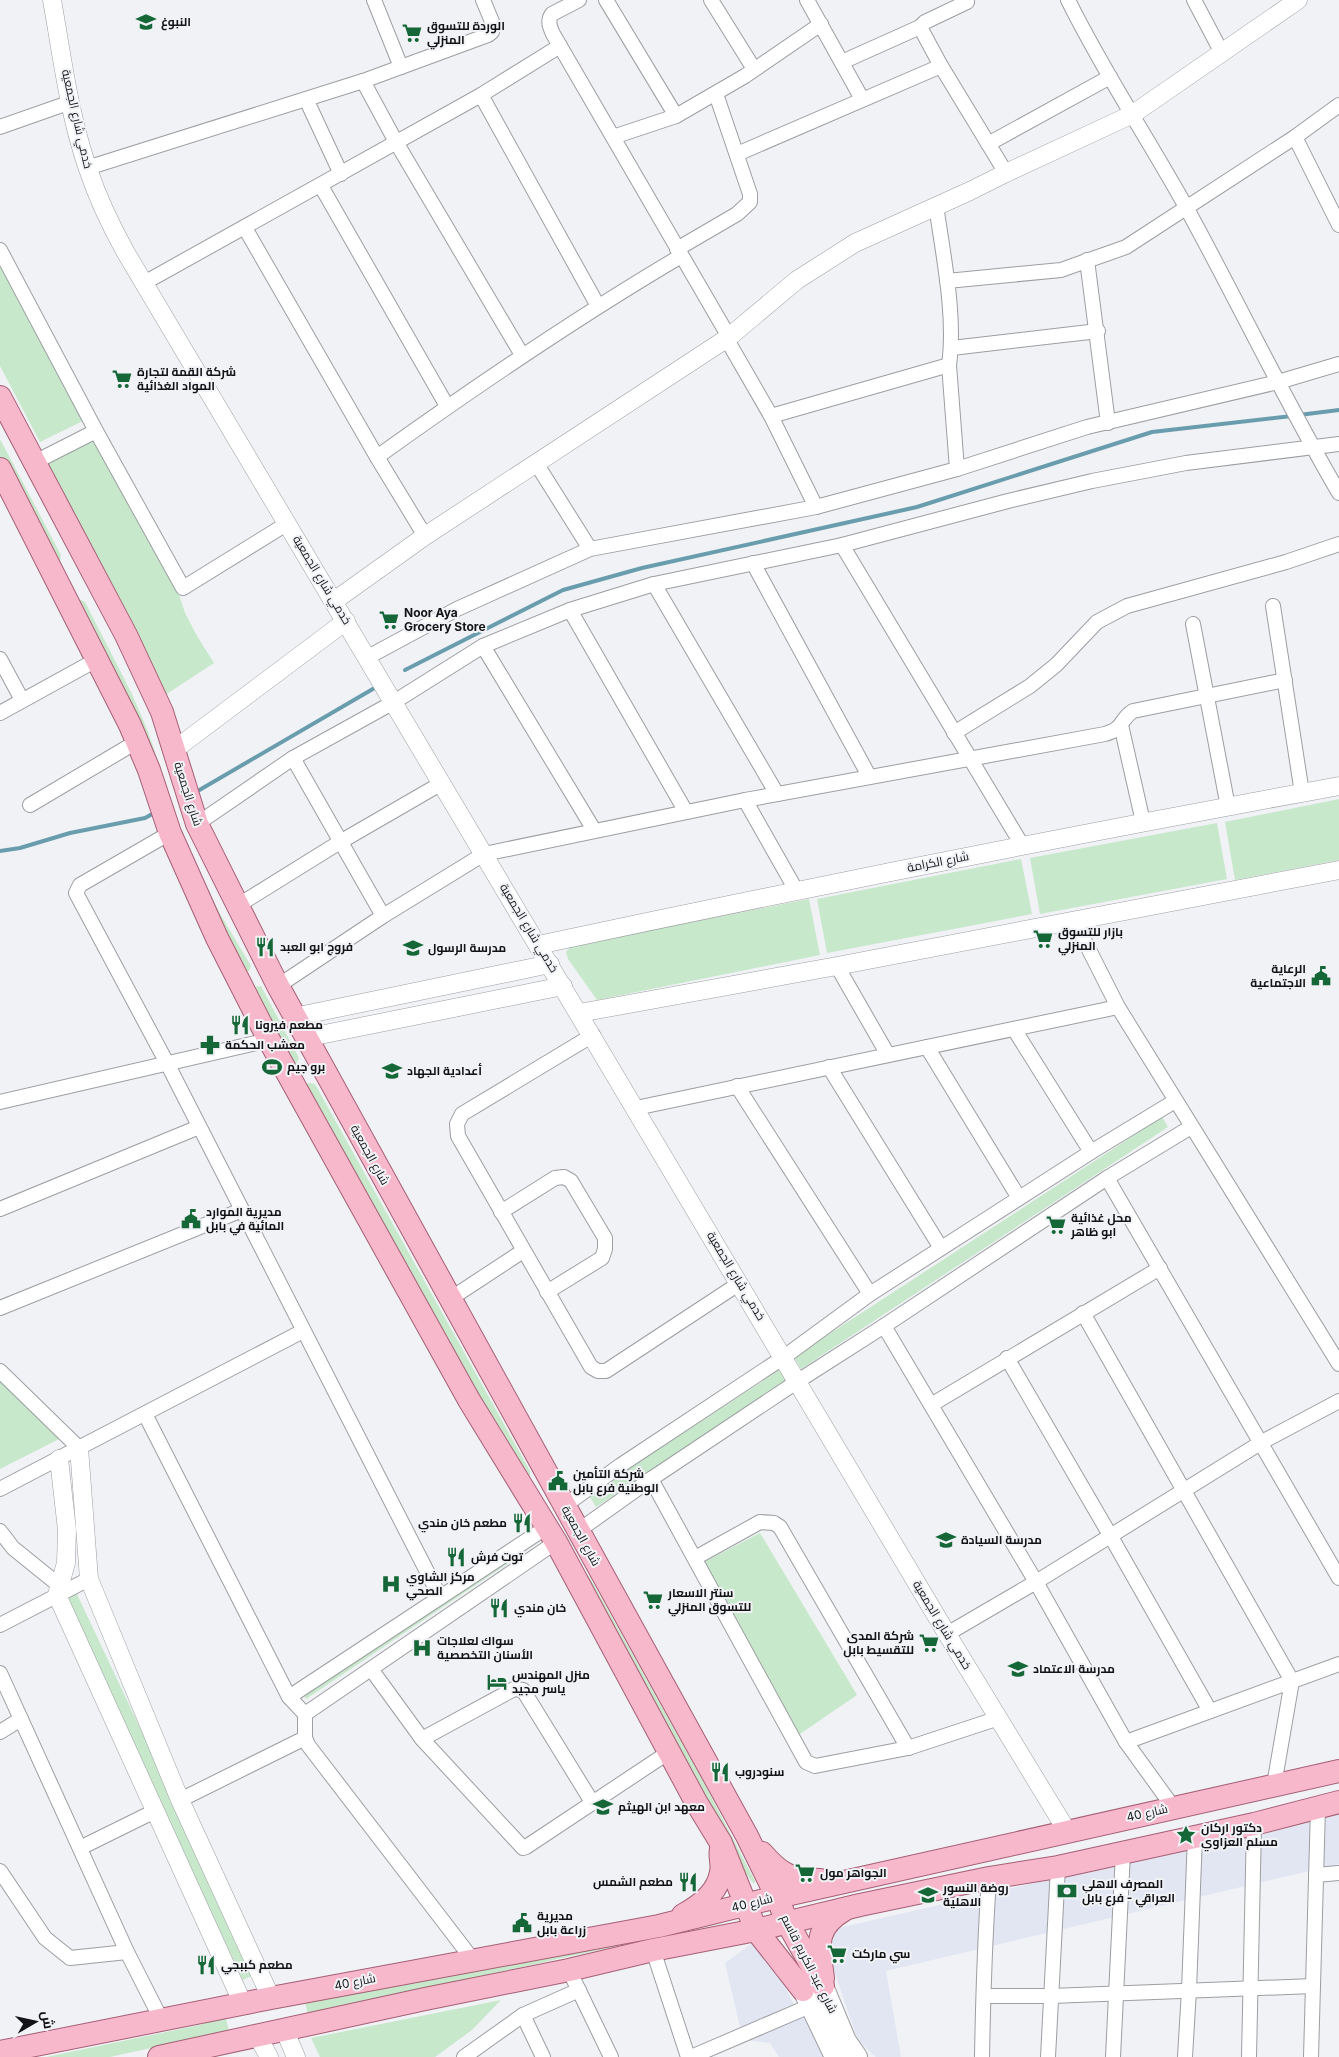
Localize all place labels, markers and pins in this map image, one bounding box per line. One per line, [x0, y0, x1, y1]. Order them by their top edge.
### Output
school or university icon: النبوغ [135, 11, 157, 33]
place label: النبوغ [161, 14, 191, 31]
place label: الوردة للتسوق المنزلي [427, 18, 505, 50]
supermarket icon: الوردة للتسوق المنزلي [401, 22, 423, 44]
place label: شركة القمة لتجارة المواد الغذائية [137, 364, 236, 394]
supermarket icon: شركة القمة لتجارة المواد الغذائية [111, 368, 133, 390]
place label: Noor Aya Grocery Store [404, 605, 486, 634]
supermarket icon: Noor Aya Grocery Store [378, 609, 400, 631]
place label: بازار للتسوق المنزلي [1058, 924, 1123, 956]
supermarket icon: بازار للتسوق المنزلي [1032, 928, 1054, 950]
restaurant icon: فروج ابو العبد [254, 936, 276, 958]
school or university icon: مدرسة الرسول [402, 937, 424, 959]
place label: فروج ابو العبد [280, 939, 353, 956]
place label: مدرسة الرسول [428, 940, 506, 956]
place label: الرعاية الاجتماعية [1250, 961, 1306, 990]
public building icon: الرعاية الاجتماعية [1310, 965, 1332, 987]
restaurant icon: مطعم فيرونا [229, 1014, 251, 1036]
place label: مطعم فيرونا [255, 1017, 323, 1033]
pharmacy icon: معشب الحكمة [199, 1034, 221, 1056]
place label: معشب الحكمة [225, 1037, 305, 1052]
sports icon: برو جيم [261, 1056, 283, 1078]
place label: برو جيم [287, 1059, 325, 1075]
school or university icon: أعدادية الجهاد [381, 1060, 403, 1082]
place label: أعدادية الجهاد [407, 1063, 482, 1079]
place label: مديرية الموارد المائية في بابل [206, 1204, 284, 1236]
public building icon: مديرية الموارد المائية في بابل [180, 1208, 202, 1230]
place label: محل غذائية ابو ظاهر [1070, 1210, 1132, 1240]
supermarket icon: محل غذائية ابو ظاهر [1045, 1214, 1067, 1236]
place label: شركة التأمين الوطنية فرع بابل [573, 1466, 659, 1497]
public building icon: شركة التأمين الوطنية فرع بابل [547, 1470, 569, 1492]
restaurant icon: مطعم خان مندي [511, 1512, 533, 1534]
place label: مطعم خان مندي [418, 1515, 507, 1533]
school or university icon: مدرسة السيادة [935, 1529, 957, 1551]
place label: مدرسة السيادة [961, 1532, 1042, 1548]
restaurant icon: توت فرش [445, 1546, 467, 1568]
place label: توت فرش [471, 1549, 524, 1565]
place label: مركز الشاوي الصحي [406, 1569, 475, 1601]
hospital icon: مركز الشاوي الصحي [380, 1573, 402, 1595]
place label: سنتر الاسعار للتسوق المنزلي [667, 1585, 751, 1617]
supermarket icon: سنتر الاسعار للتسوق المنزلي [642, 1589, 664, 1611]
restaurant icon: خان مندي [488, 1597, 510, 1619]
place label: خان مندي [514, 1600, 566, 1618]
place label: شركة المدى للتقسيط بابل [843, 1628, 914, 1658]
supermarket icon: شركة المدى للتقسيط بابل [918, 1632, 940, 1654]
place label: سواك لعلاجات الأسنان التخصصية [437, 1633, 533, 1663]
hospital icon: سواك لعلاجات الأسنان التخصصية [411, 1637, 433, 1659]
school or university icon: مدرسة الاعتماد [1007, 1658, 1029, 1680]
place label: مدرسة الاعتماد [1033, 1661, 1115, 1677]
place label: منزل المهندس ياسر مجيد [512, 1667, 590, 1697]
hotel icon: منزل المهندس ياسر مجيد [486, 1671, 508, 1693]
restaurant icon: سنودروب [709, 1761, 731, 1783]
place label: سنودروب [735, 1764, 784, 1780]
school or university icon: معهد ابن الهيثم [592, 1796, 614, 1818]
place label: معهد ابن الهيثم [618, 1799, 705, 1815]
place label: دكتور اركان مسلم العزاوي [1201, 1820, 1278, 1852]
place icon: دكتور اركان مسلم العزاوي [1175, 1824, 1197, 1846]
supermarket icon: الجواهر مول [794, 1862, 816, 1884]
place label: الجواهر مول [820, 1865, 887, 1881]
restaurant icon: مطعم الشمس [677, 1871, 699, 1893]
place label: مطعم الشمس [593, 1874, 673, 1890]
place label: المصرف الاهلي العراقي - فرع بابل [1082, 1876, 1175, 1908]
place label: روضة النسور الاهلية [942, 1880, 1009, 1909]
bank icon: المصرف الاهلي العراقي - فرع بابل [1056, 1880, 1078, 1902]
school or university icon: روضة النسور الاهلية [917, 1884, 939, 1906]
place label: مديرية زراعة بابل [537, 1908, 586, 1938]
public building icon: مديرية زراعة بابل [511, 1912, 533, 1934]
supermarket icon: سي ماركت [826, 1943, 848, 1965]
place label: سي ماركت [852, 1946, 910, 1964]
restaurant icon: مطعم كببجي [195, 1954, 217, 1976]
place label: مطعم كببجي [221, 1957, 293, 1975]

